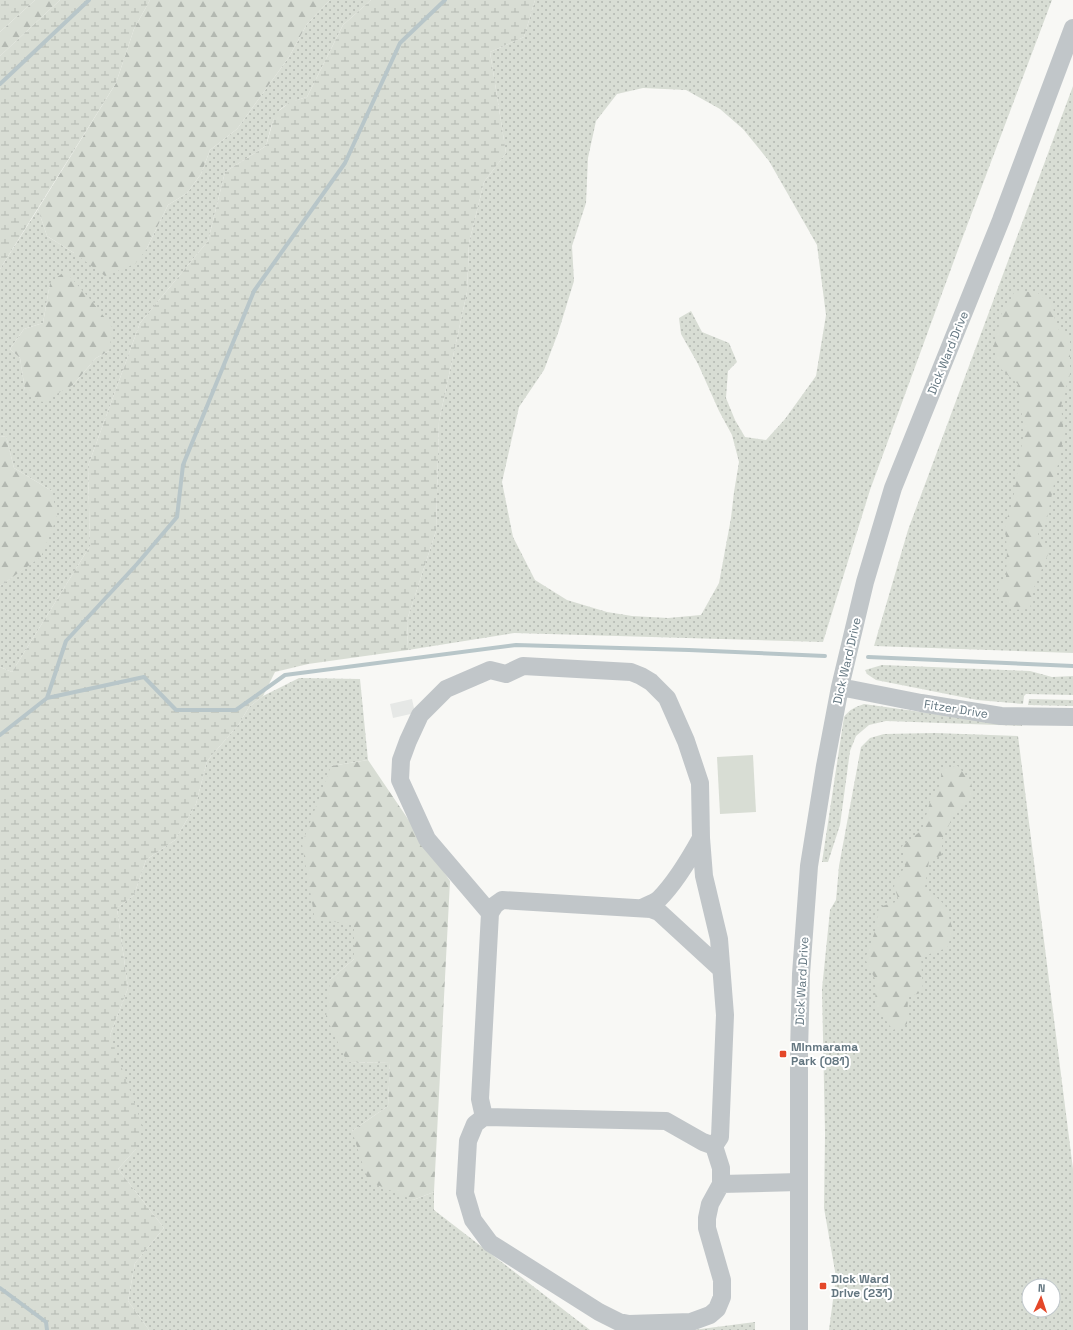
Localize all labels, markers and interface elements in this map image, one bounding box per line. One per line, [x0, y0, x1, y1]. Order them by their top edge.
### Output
street label: Dick Ward Drive [924, 309, 972, 397]
street label: Dick Ward Drive [829, 616, 865, 706]
street label: Fitzer Drive [923, 696, 989, 722]
street label: Dick Ward Drive [792, 936, 812, 1026]
place label: Minmarama Park (081) [791, 1039, 858, 1069]
marker: Minmarama Park (081) [778, 1049, 788, 1059]
place label: Dick Ward Drive (231) [831, 1271, 893, 1301]
north arrow [1021, 1278, 1061, 1318]
marker: Dick Ward Drive (231) [818, 1281, 828, 1291]
text: N [1037, 1281, 1046, 1295]

